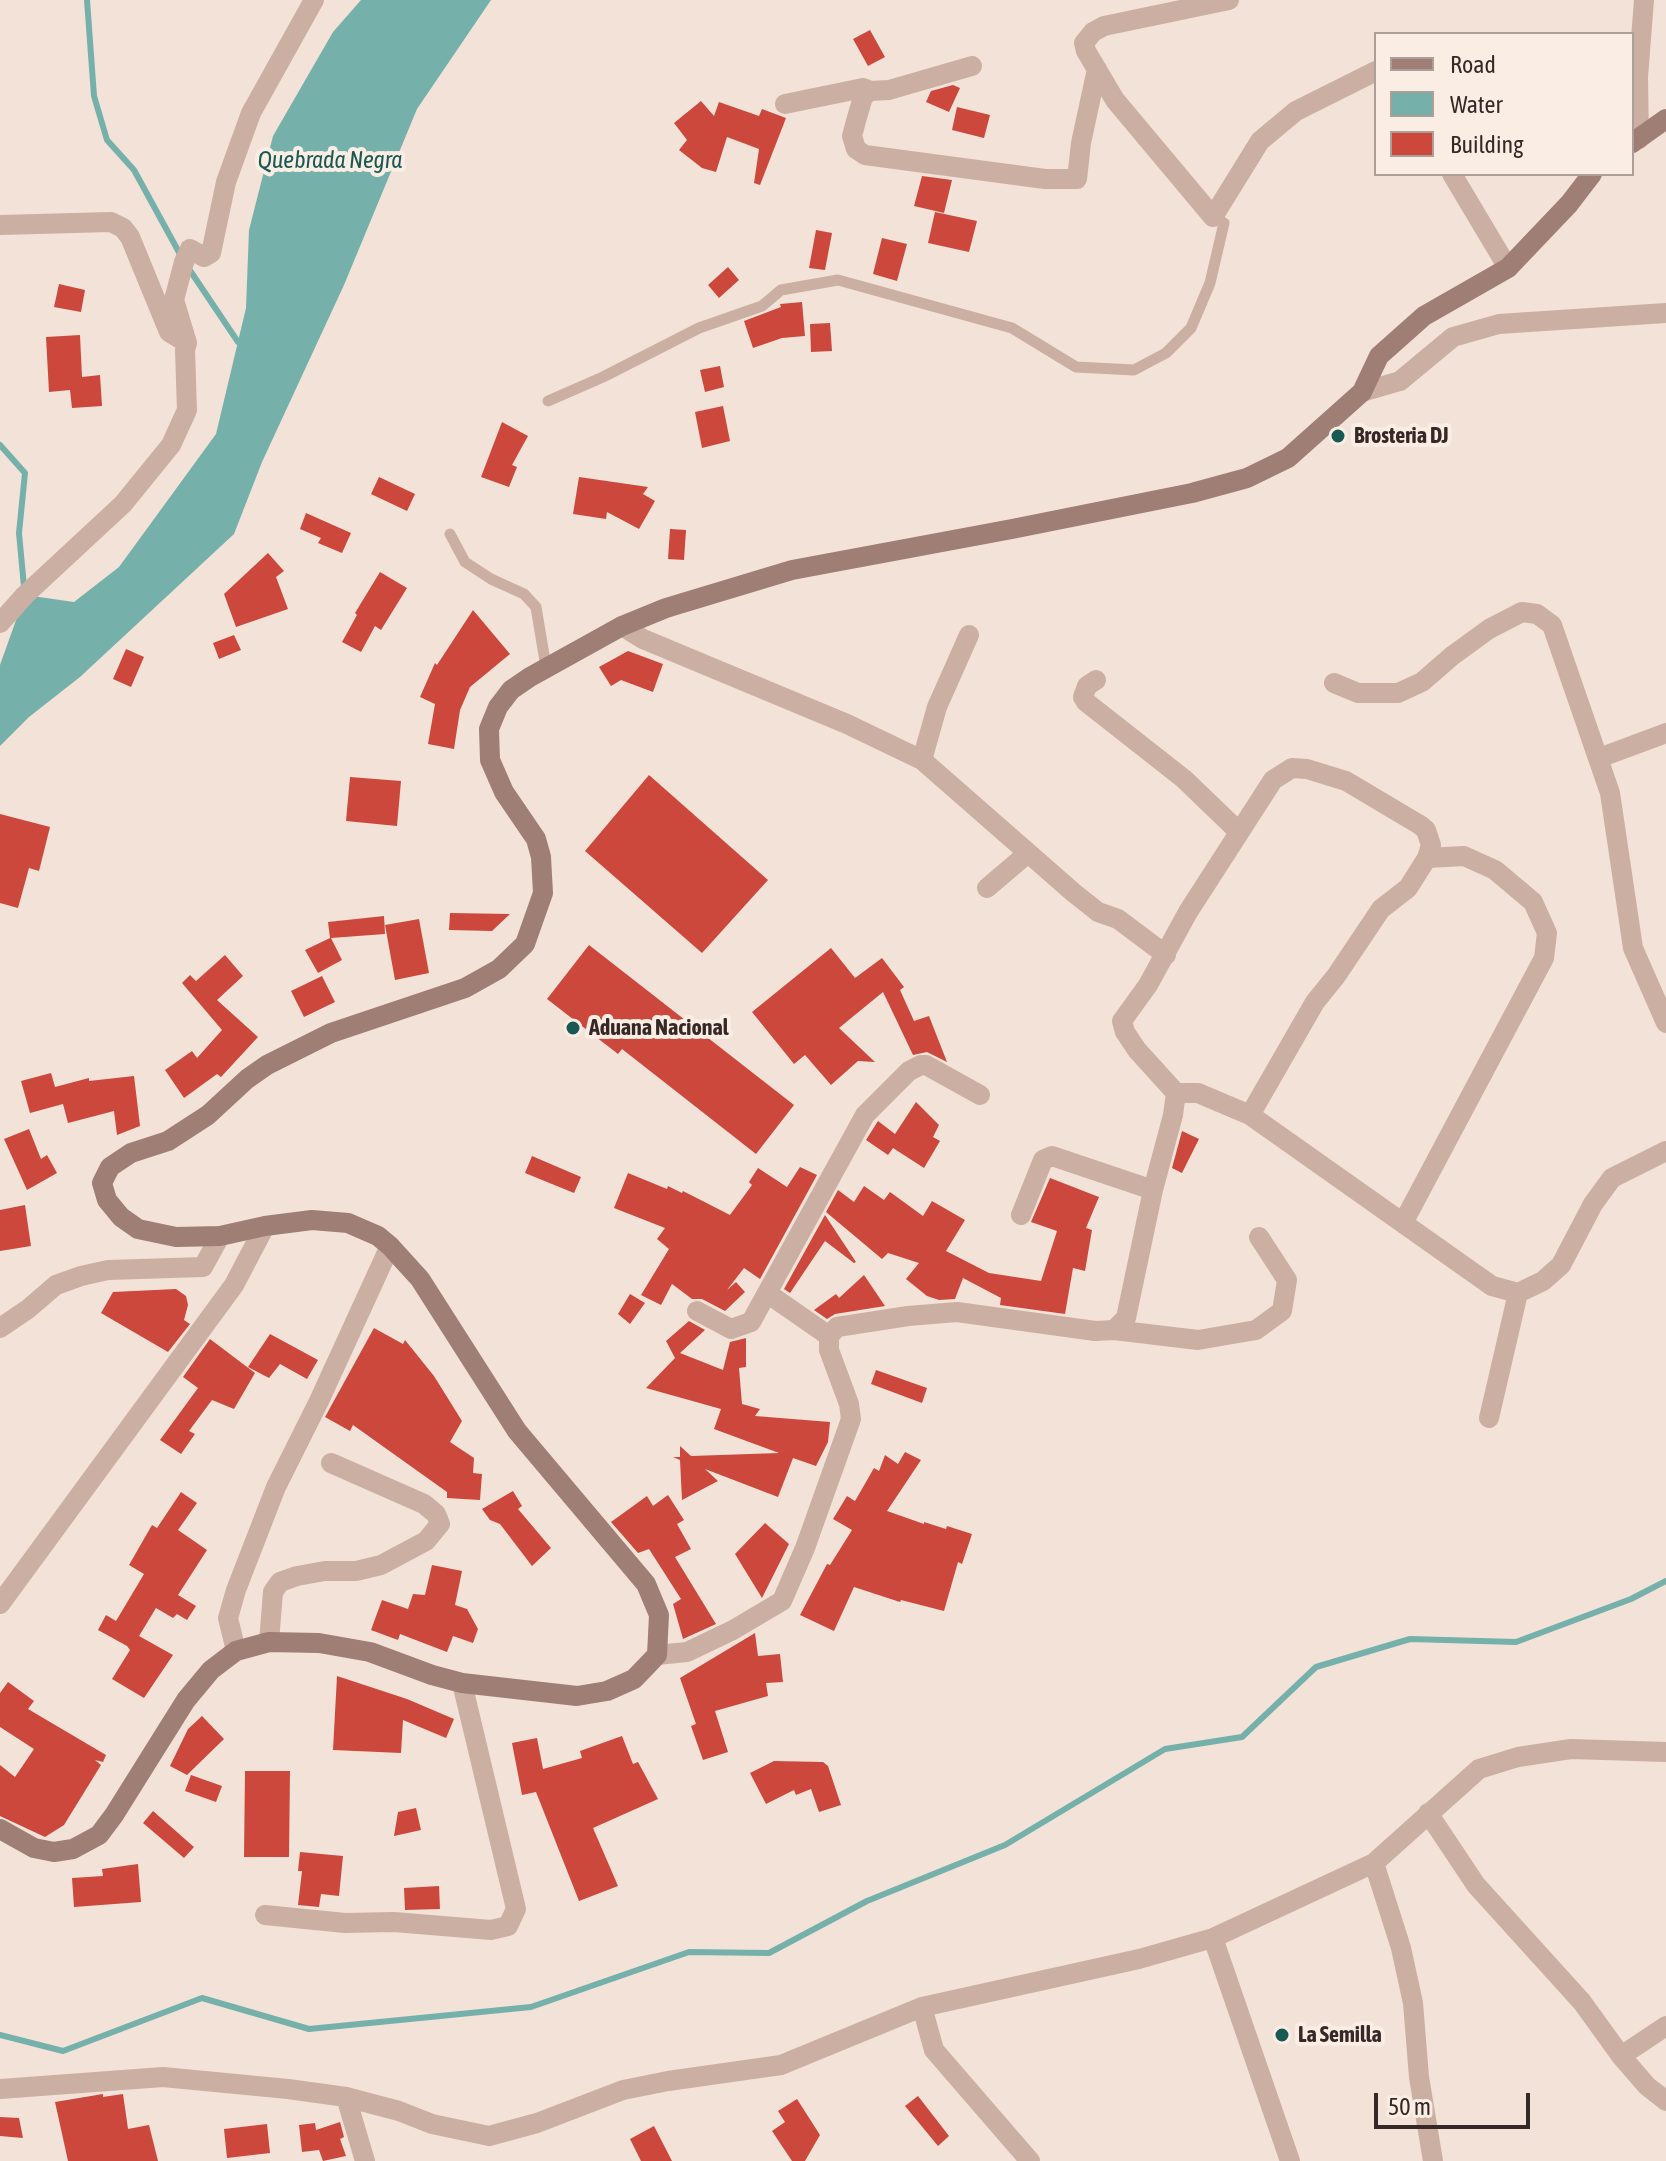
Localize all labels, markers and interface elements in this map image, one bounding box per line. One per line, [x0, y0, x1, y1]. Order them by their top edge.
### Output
legend [1374, 32, 1634, 176]
text: Road [1450, 51, 1496, 78]
text: Water [1450, 91, 1503, 118]
text: Building [1450, 131, 1523, 158]
water label: Quebrada Negra [258, 146, 402, 174]
place label: Brosteria DJ [1354, 423, 1449, 449]
marker: Brosteria DJ [1329, 427, 1347, 445]
place label: Aduana Nacional [589, 1015, 728, 1041]
marker: Aduana Nacional [564, 1019, 582, 1037]
place label: La Semilla [1298, 2022, 1382, 2048]
marker: La Semilla [1273, 2026, 1291, 2044]
scale bar [1378, 2077, 1534, 2127]
text: 50 m [1388, 2093, 1431, 2120]

